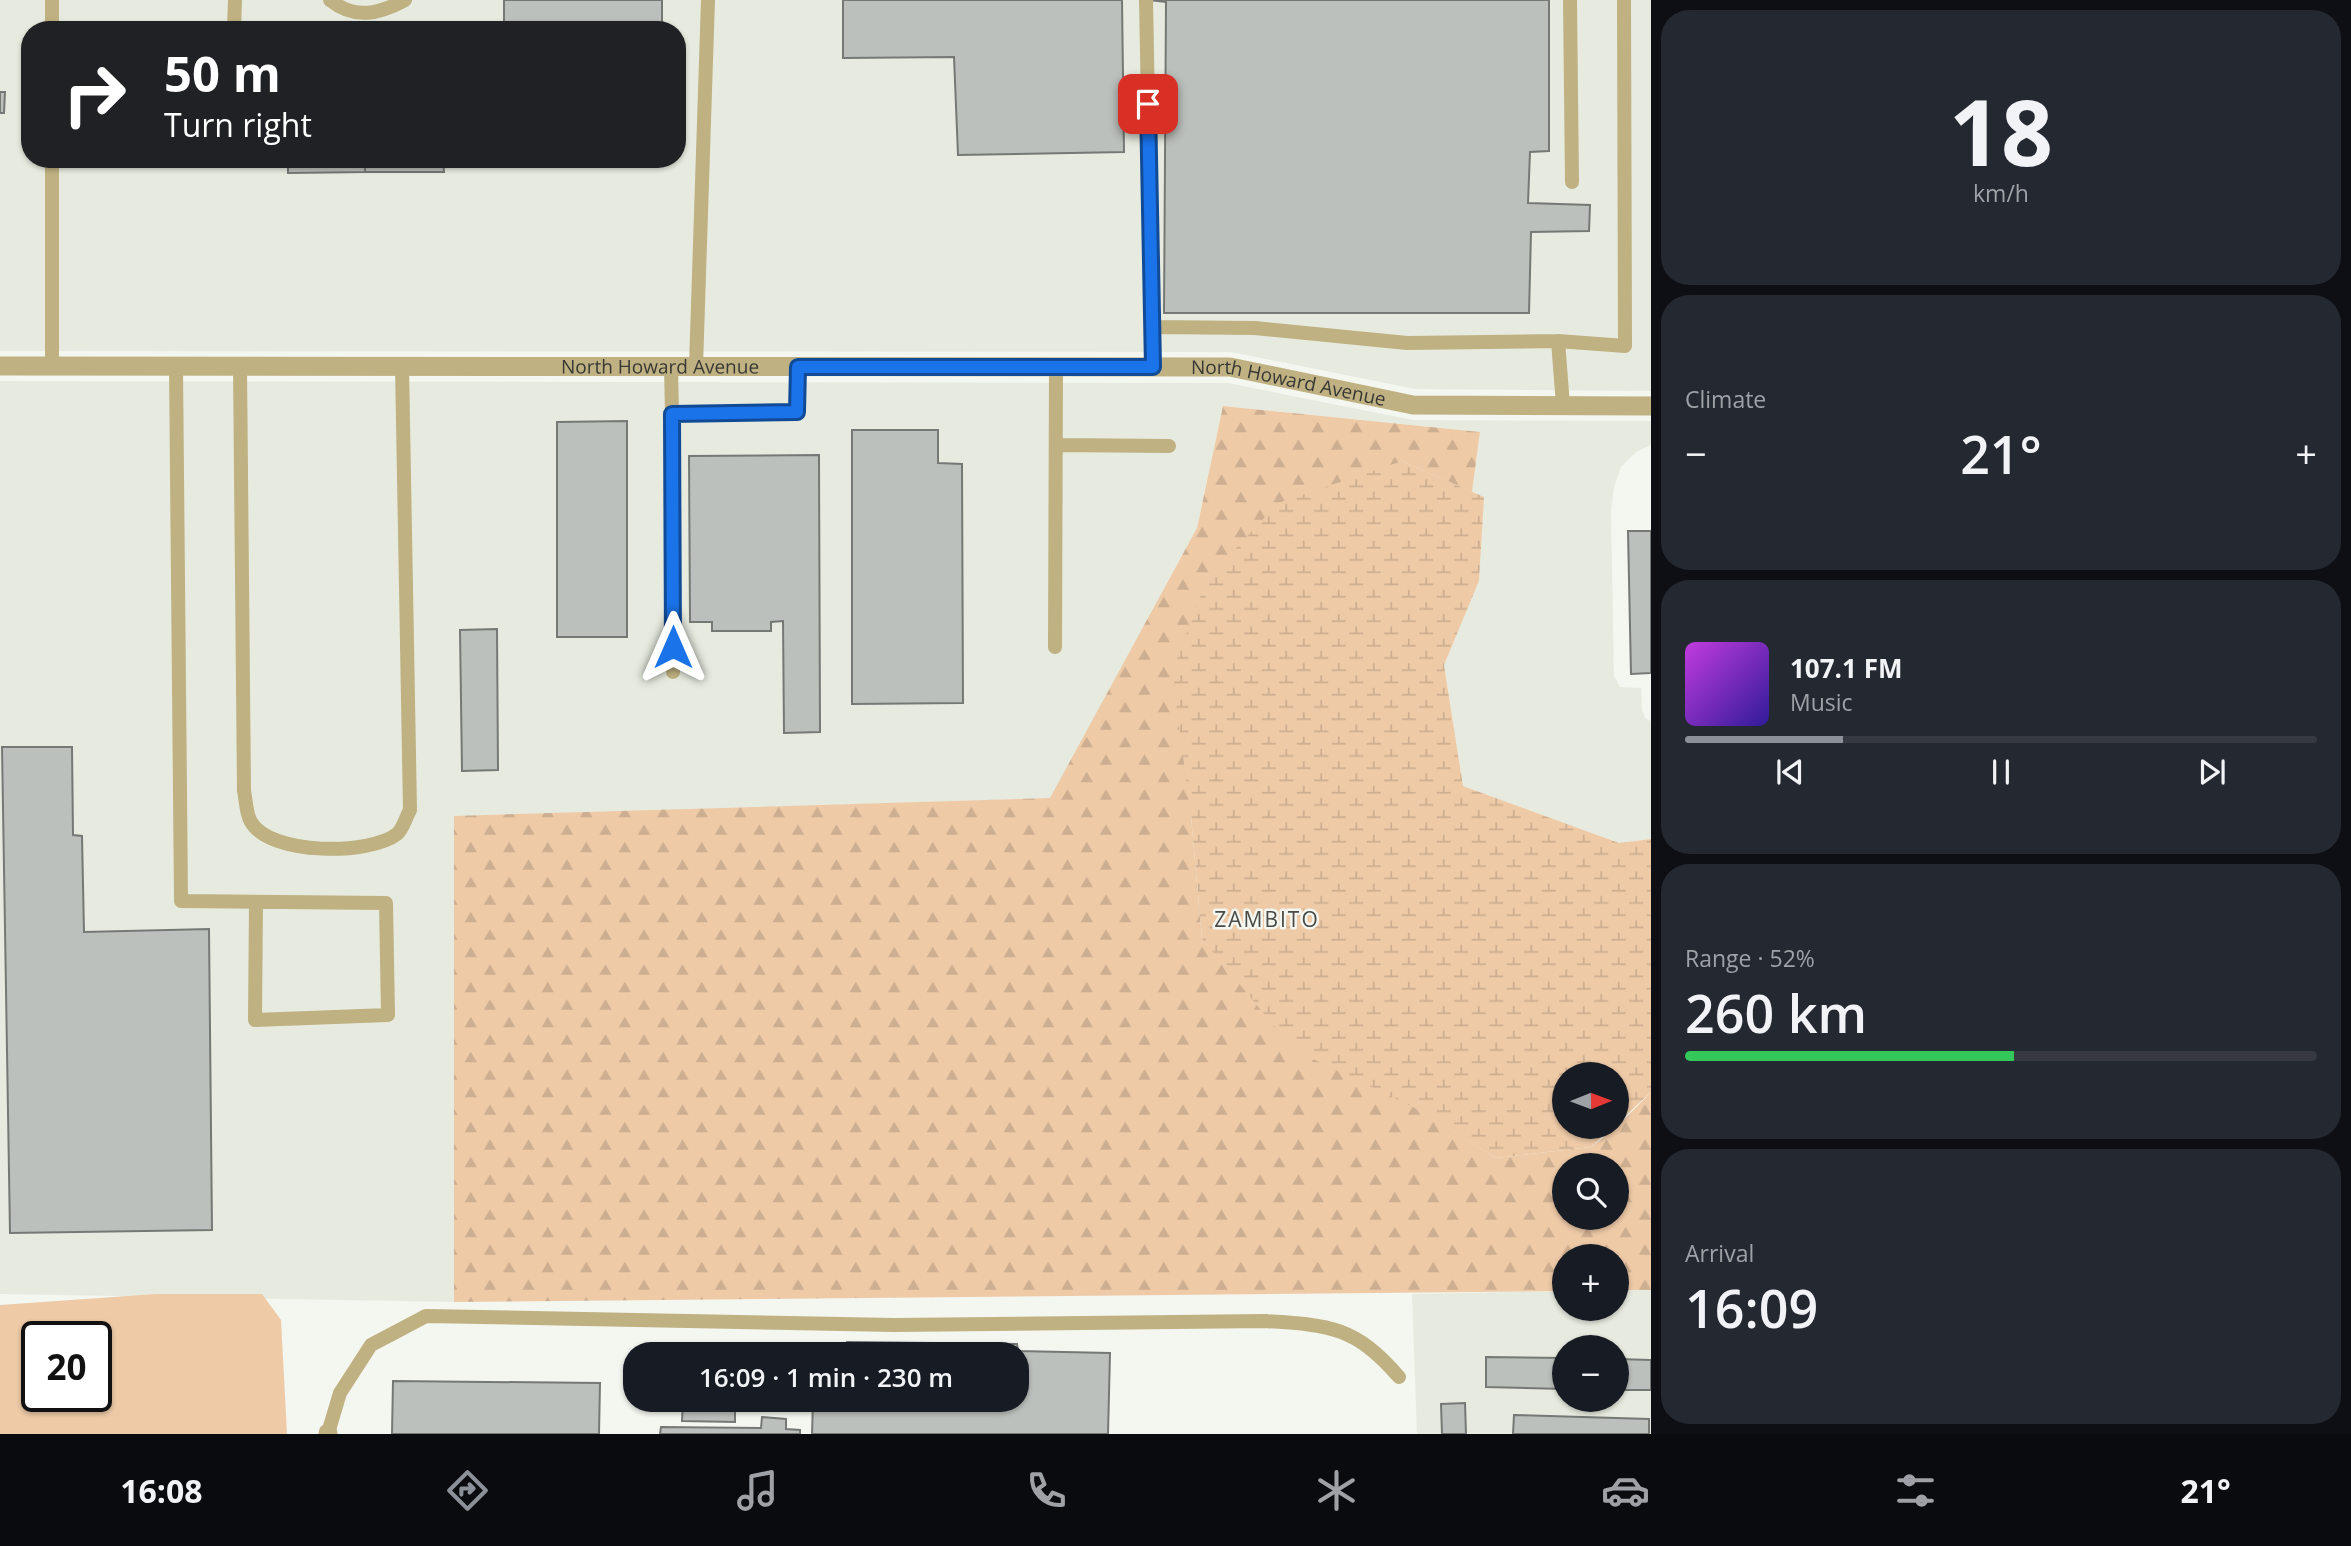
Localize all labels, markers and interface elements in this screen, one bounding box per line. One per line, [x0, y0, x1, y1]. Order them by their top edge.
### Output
text: 50 m [164, 40, 281, 106]
icon: right [49, 49, 140, 140]
text: 18 [1949, 69, 2053, 193]
pin [1118, 74, 1178, 134]
icon: arrive [1129, 85, 1167, 123]
text: Turn right [164, 103, 312, 146]
text: km/h [1973, 177, 2029, 209]
street label: North Howard Avenue [561, 353, 759, 380]
street label: North Howard Avenue [1191, 354, 1388, 412]
text: Climate [1685, 383, 1766, 415]
text: 21° [1960, 418, 2042, 489]
text: − [1685, 427, 1707, 479]
text: + [2295, 427, 2317, 479]
position arrow [636, 610, 710, 684]
text: 107.1 FM [1790, 650, 1902, 686]
text: Music [1790, 686, 1853, 718]
icon: previous [1771, 753, 1809, 791]
icon: pause [1982, 753, 2020, 791]
icon: next [2193, 753, 2231, 791]
district label: ZAMBITO [1214, 905, 1320, 933]
text: Range · 52% [1685, 942, 1815, 974]
text: 260 km [1685, 977, 1867, 1048]
north arrow [1552, 1062, 1629, 1139]
map controls [1552, 1062, 1629, 1412]
button: search [1552, 1153, 1629, 1230]
text: Arrival [1685, 1237, 1754, 1269]
button: + [1552, 1244, 1629, 1321]
text: 16:09 [1685, 1272, 1818, 1343]
speed limit sign: 20 [21, 1321, 112, 1412]
button: − [1552, 1335, 1629, 1412]
text: 16:09 · 1 min · 230 m [699, 1359, 953, 1395]
icon: directions [443, 1466, 492, 1515]
icon: music [733, 1466, 782, 1515]
icon: phone [1022, 1466, 1071, 1515]
icon: climate [1312, 1466, 1361, 1515]
icon: car [1601, 1466, 1650, 1515]
icon: filters [1891, 1466, 1940, 1515]
text: 16:08 [120, 1469, 203, 1512]
text: 21° [2180, 1469, 2231, 1512]

